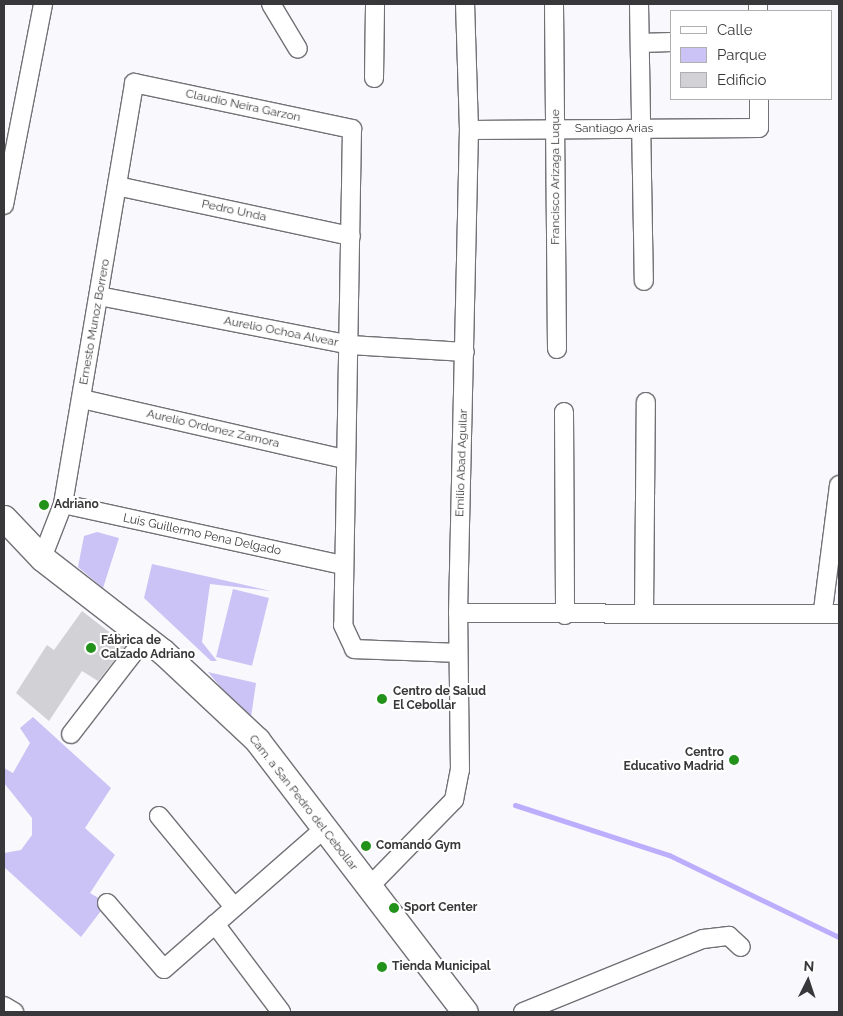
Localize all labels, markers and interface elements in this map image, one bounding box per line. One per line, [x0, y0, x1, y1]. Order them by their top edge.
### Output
legend [670, 10, 833, 100]
text: Calle [717, 21, 752, 39]
text: Parque [717, 46, 766, 64]
text: Edificio [717, 71, 767, 89]
street label: Claudio Neira Garzon [184, 87, 302, 125]
street label: Francisco Arizaga Luque [549, 109, 563, 245]
street label: Santiago Arias [575, 122, 653, 136]
street label: Pedro Unda [200, 197, 268, 225]
street label: Ernesto Munoz Borrero [77, 258, 113, 386]
street label: Aurelio Ochoa Alvear [222, 314, 340, 350]
street label: Aurelio Ordonez Zamora [145, 407, 281, 451]
street label: Emilio Abad Aguilar [453, 408, 471, 518]
place label: Adriano [54, 498, 99, 512]
marker: Adriano [38, 499, 50, 511]
street label: Luis Guillermo Pena Delgado [122, 511, 282, 559]
place label: Fábrica de Calzado Adriano [101, 634, 195, 662]
marker: Fábrica de Calzado Adriano [85, 642, 97, 654]
place label: Centro de Salud El Cebollar [393, 685, 486, 713]
marker: Centro de Salud El Cebollar [375, 692, 389, 706]
street label: Cam. a San Pedro del Cebollar [245, 732, 361, 874]
place label: Centro Educativo Madrid [624, 746, 724, 774]
marker: Centro Educativo Madrid [728, 754, 740, 766]
place label: Comando Gym [376, 839, 461, 853]
marker: Comando Gym [360, 840, 372, 852]
place label: Sport Center [404, 901, 477, 915]
marker: Sport Center [388, 902, 400, 914]
north arrow [783, 956, 833, 1006]
text: N [803, 958, 815, 974]
place label: Tienda Municipal [392, 960, 491, 974]
marker: Tienda Municipal [376, 961, 388, 973]

